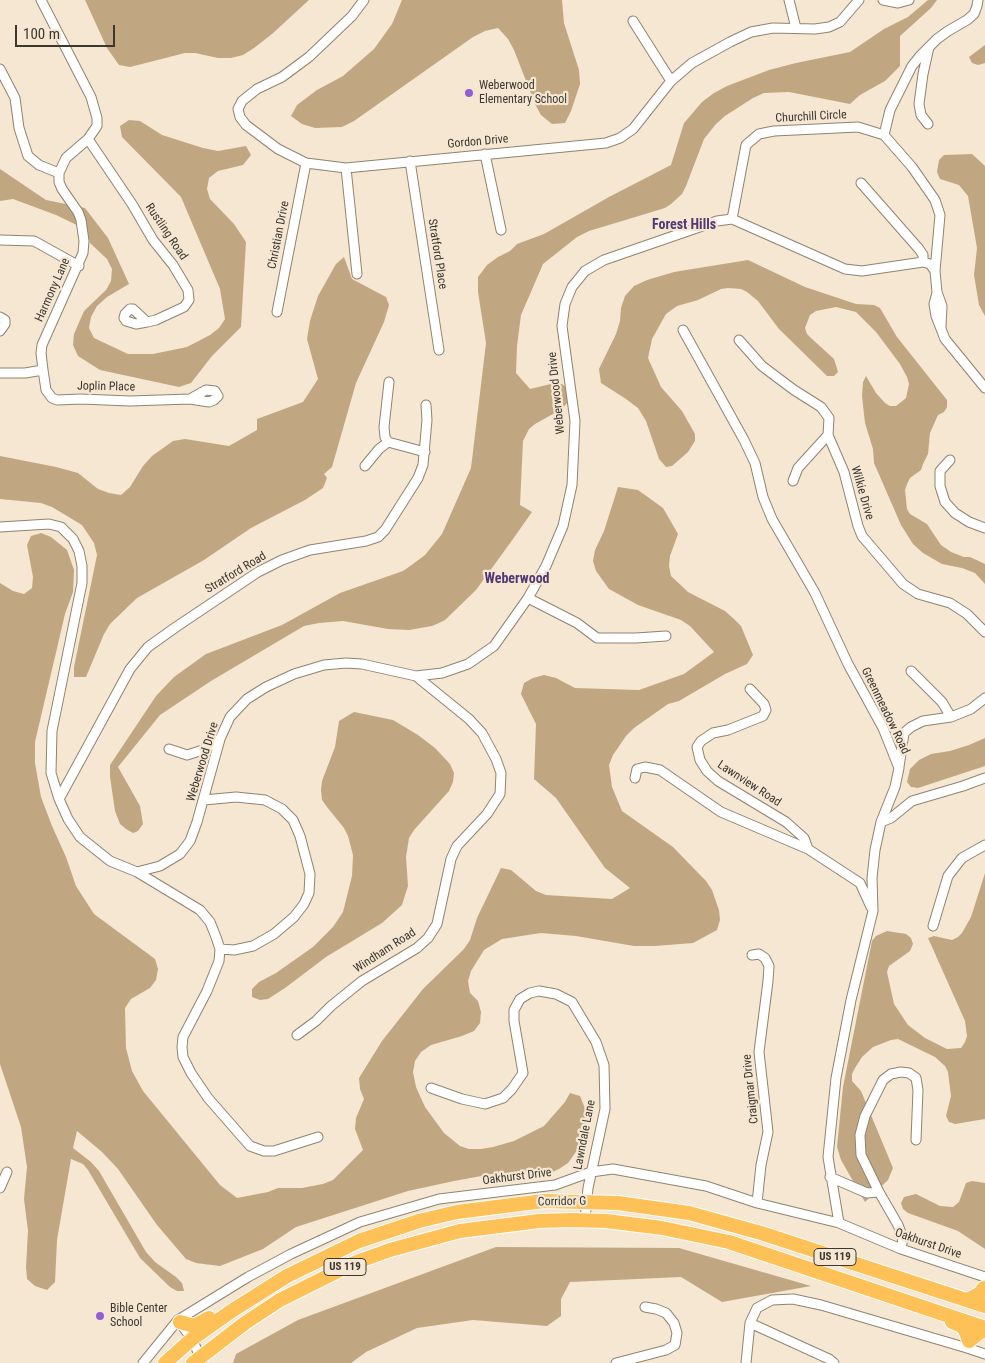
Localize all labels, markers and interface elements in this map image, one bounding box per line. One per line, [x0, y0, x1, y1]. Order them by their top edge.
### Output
scale bar [18, 15, 118, 47]
text: 100 m [23, 25, 60, 43]
place label: Weberwood Elementary School [479, 79, 567, 107]
marker: Weberwood Elementary School [463, 87, 475, 99]
street label: Churchill Circle [775, 108, 847, 126]
street label: Gordon Drive [447, 132, 509, 152]
street label: Christian Drive [265, 200, 293, 270]
street label: Rustling Road [142, 201, 190, 263]
district label: Forest Hills [652, 217, 716, 233]
street label: Stratford Place [424, 218, 450, 290]
street label: Harmony Lane [33, 256, 73, 324]
street label: Weberwood Drive [546, 351, 568, 435]
street label: Joplin Place [77, 379, 135, 395]
street label: Wilkie Drive [847, 465, 877, 521]
street label: Stratford Road [203, 549, 269, 597]
district label: Weberwood [484, 571, 550, 587]
street label: Greenmeadow Road [858, 665, 912, 757]
street label: Weberwood Drive [184, 721, 222, 803]
street label: Lawnview Road [714, 758, 784, 810]
street label: Windham Road [351, 926, 419, 976]
street label: Craigmar Drive [740, 1054, 762, 1124]
street label: Lawndale Lane [571, 1099, 599, 1171]
street label: Oakhurst Drive [482, 1166, 552, 1188]
street label: Corridor G [538, 1194, 586, 1210]
street label: Oakhurst Drive [893, 1226, 963, 1262]
road number: US 119 [814, 1248, 856, 1266]
road number: US 119 [324, 1258, 366, 1276]
place label: Bible Center School [110, 1302, 167, 1330]
marker: Bible Center School [94, 1310, 106, 1322]

